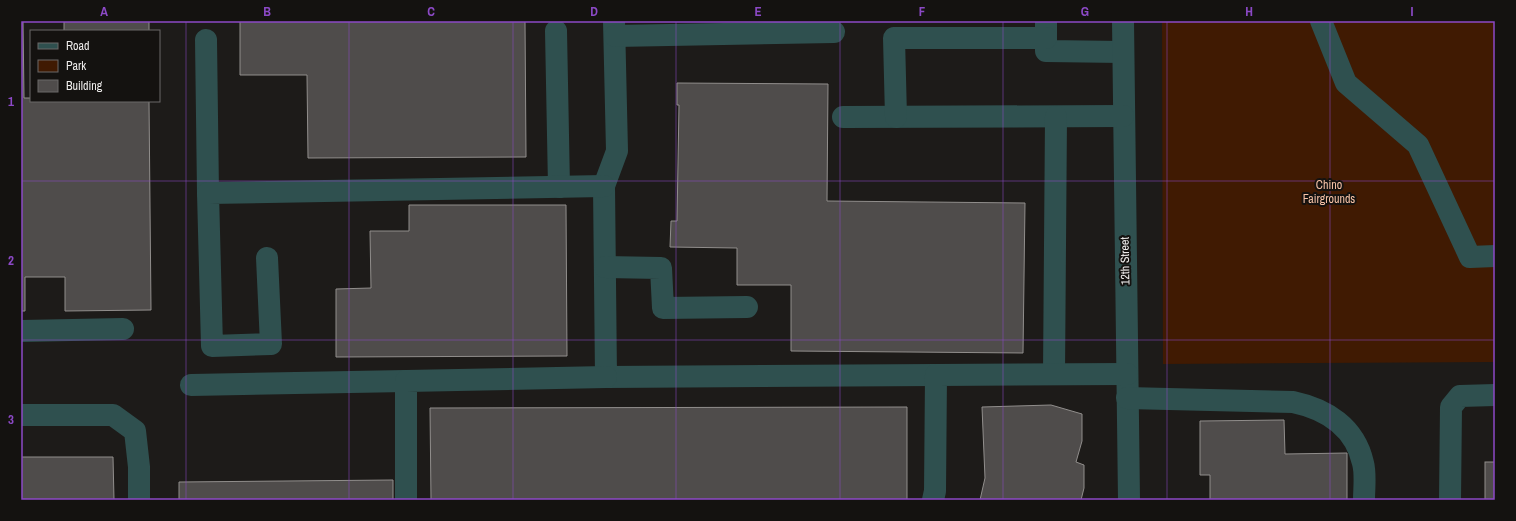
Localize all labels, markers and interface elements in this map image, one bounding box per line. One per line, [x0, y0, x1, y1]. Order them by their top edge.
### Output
text: A [100, 3, 108, 20]
text: B [263, 3, 271, 20]
text: C [427, 3, 435, 20]
text: D [590, 3, 598, 20]
text: E [754, 3, 762, 20]
text: F [919, 3, 926, 20]
text: G [1081, 3, 1089, 20]
text: H [1245, 3, 1253, 20]
text: I [1411, 3, 1414, 20]
legend [30, 30, 160, 102]
text: Road [66, 38, 90, 54]
text: Park [66, 58, 86, 74]
text: Building [66, 78, 103, 94]
text: 1 [8, 93, 14, 110]
park label: Chino Fairgrounds [1303, 177, 1355, 207]
street label: 12th Street [1117, 237, 1133, 285]
text: 2 [8, 252, 14, 269]
text: 3 [8, 411, 14, 428]

